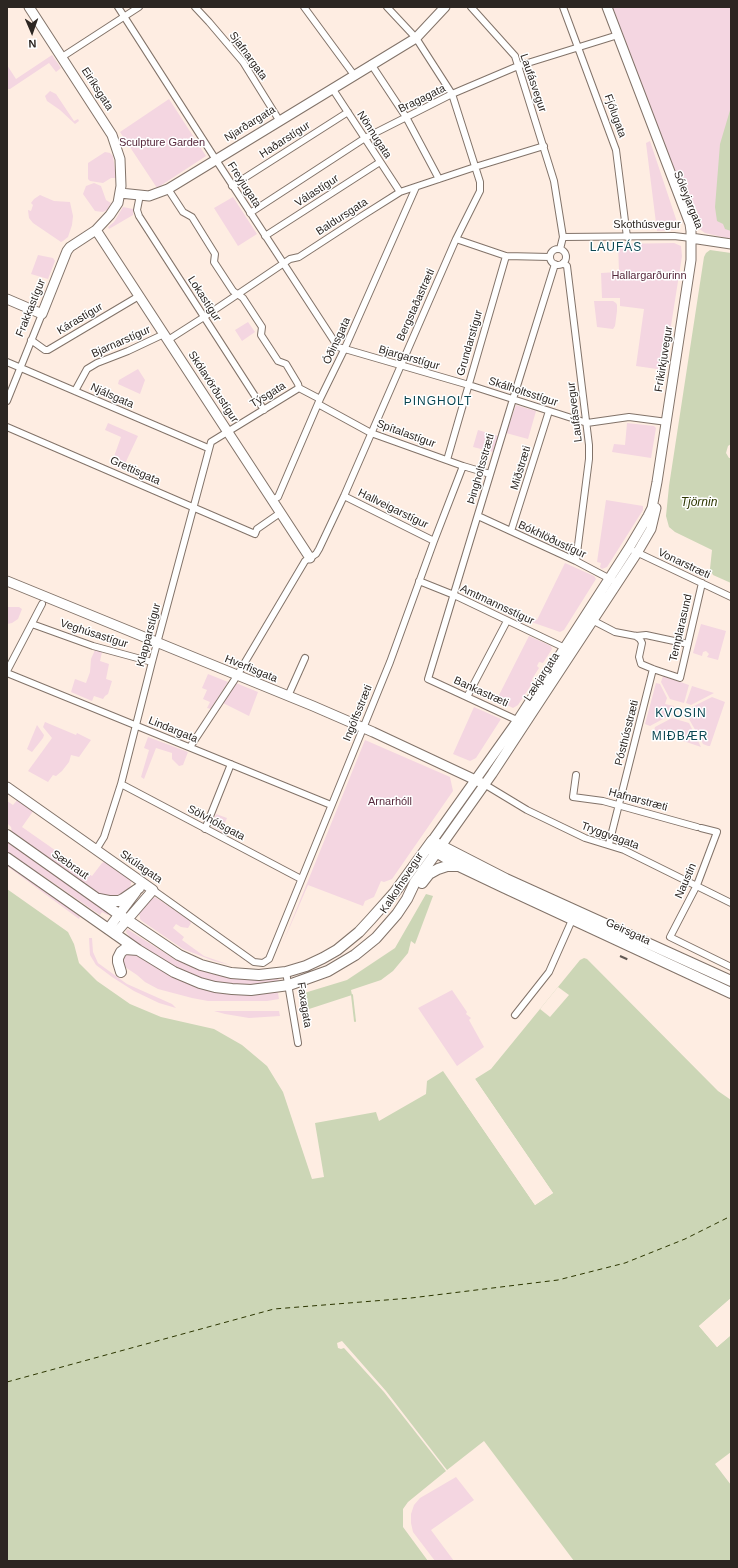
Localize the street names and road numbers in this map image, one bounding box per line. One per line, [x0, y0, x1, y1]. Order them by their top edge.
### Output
street label: Sjafnargata [226, 29, 270, 83]
street label: Laufásvegur [517, 52, 549, 114]
street label: Eiríksgata [78, 65, 116, 113]
street label: Bragagata [396, 82, 448, 116]
street label: Fjólugata [601, 92, 629, 140]
street label: Njarðargata [222, 103, 278, 145]
street label: Nönnugata [354, 109, 394, 161]
street label: Haðarstígur [257, 119, 313, 161]
street label: Freyjugata [224, 160, 264, 210]
street label: Sóleyjargata [670, 169, 706, 231]
street label: Válastígur [293, 172, 341, 210]
street label: Baldursgata [314, 195, 370, 239]
street label: Skothúsvegur [613, 218, 681, 232]
street label: Bergstaðastræti [394, 267, 438, 343]
street label: Lokastígur [184, 274, 224, 324]
street label: Frakkastígur [13, 277, 49, 339]
street label: Kárastígur [55, 300, 105, 338]
street label: Grundarstígur [454, 309, 486, 377]
street label: Óðinsgata [320, 315, 354, 367]
street label: Bjarnarstígur [90, 323, 152, 361]
street label: Fríkirkjuvegur [652, 325, 676, 393]
street label: Bjargarstígur [377, 343, 441, 373]
street label: Skólavörðustígur [185, 349, 241, 425]
street label: Skálholtsstígur [487, 375, 559, 409]
street label: Týsgata [248, 379, 288, 411]
street label: Njálsgata [88, 381, 136, 411]
street label: Laufásvegur [565, 381, 585, 443]
street label: Spítalastígur [375, 417, 437, 451]
street label: Þingholtsstræti [465, 432, 497, 506]
street label: Miðstræti [508, 444, 534, 492]
street label: Grettisgata [108, 454, 162, 488]
street label: Hallveigarstígur [356, 486, 430, 532]
street label: Bókhlöðustígur [516, 519, 588, 561]
street label: Vonarstræti [656, 546, 712, 582]
street label: Amtmannsstígur [458, 582, 536, 628]
street label: Templarasund [667, 593, 695, 663]
street label: Klapparstígur [134, 602, 164, 668]
street label: Veghúsastígur [59, 617, 129, 651]
street label: Lækjargata [521, 650, 563, 704]
street label: Hverfisgata [223, 652, 279, 686]
street label: Bankastræti [452, 674, 510, 710]
street label: Ingólfsstræti [341, 683, 375, 743]
street label: Pósthússtræti [612, 699, 642, 767]
street label: Lindargata [146, 714, 200, 746]
street label: Hafnarstræti [607, 786, 669, 814]
street label: Sölvhólsgata [185, 802, 247, 844]
street label: Tryggvagata [579, 819, 641, 853]
street label: Sæbraut [49, 847, 91, 883]
street label: Skúlagata [117, 848, 165, 886]
street label: Kalkofnsvegur [377, 850, 427, 916]
street label: Naustin [672, 861, 700, 901]
street label: Geirsgata [604, 916, 652, 948]
street label: Faxagata [294, 981, 314, 1029]

